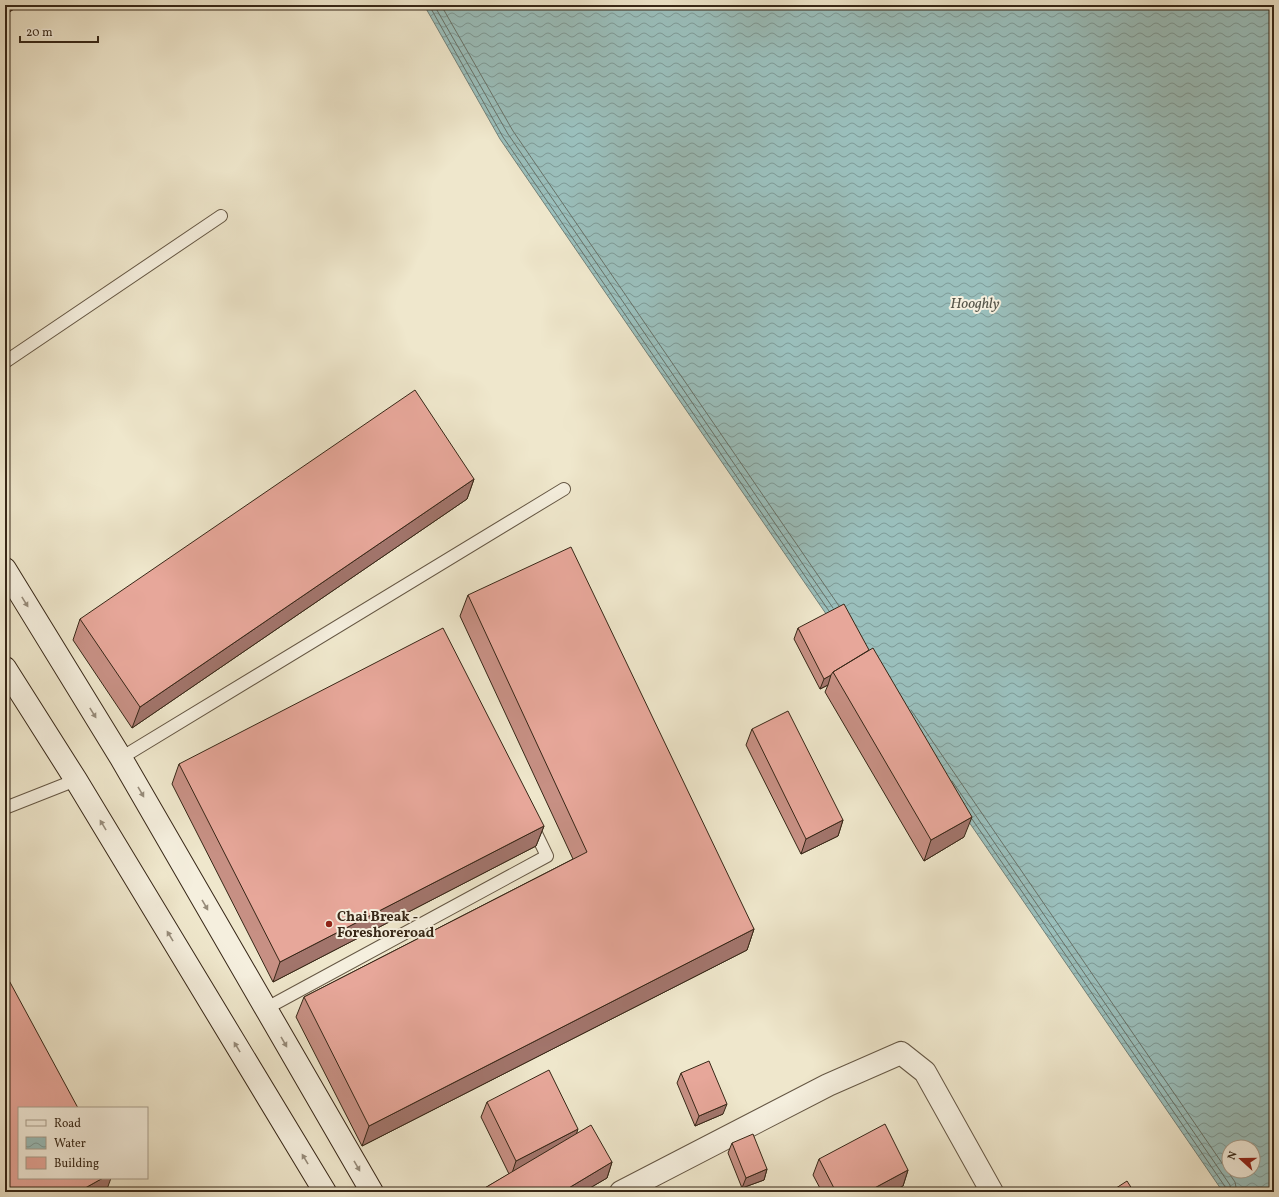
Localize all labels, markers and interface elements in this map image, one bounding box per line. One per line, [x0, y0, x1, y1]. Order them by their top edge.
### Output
scale bar [20, 18, 98, 44]
text: 20 m [26, 25, 53, 41]
water label: Hooghly [950, 294, 1000, 315]
one-way arrow [22, 596, 29, 608]
one-way arrow [90, 707, 97, 719]
one-way arrow [137, 786, 144, 798]
one-way arrow [99, 820, 107, 830]
one-way arrow [202, 899, 209, 911]
place label: Chai Break - Foreshoreroad [337, 908, 435, 943]
marker: Chai Break - Foreshoreroad [324, 919, 334, 929]
one-way arrow [167, 930, 174, 942]
one-way arrow [281, 1036, 288, 1048]
one-way arrow [234, 1041, 241, 1053]
legend [18, 1107, 148, 1179]
text: Road [54, 1116, 81, 1132]
text: Water [54, 1136, 86, 1152]
north arrow [1221, 1139, 1261, 1179]
text: N [1225, 1150, 1241, 1162]
one-way arrow [301, 1153, 308, 1165]
text: Building [54, 1156, 99, 1172]
one-way arrow [353, 1160, 360, 1172]

